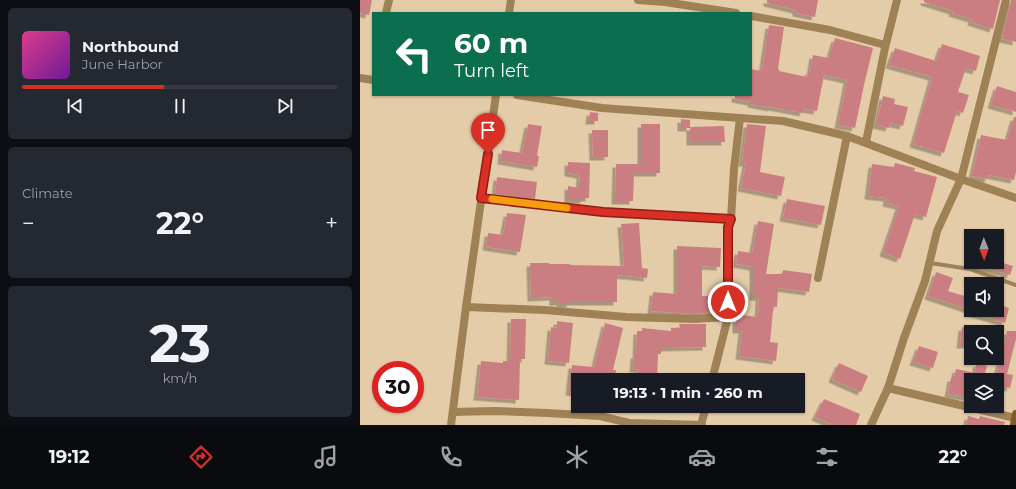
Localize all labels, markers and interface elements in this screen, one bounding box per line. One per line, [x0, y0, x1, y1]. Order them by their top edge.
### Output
text: 60 m [454, 26, 528, 60]
icon: left [388, 28, 440, 80]
text: Northbound [82, 37, 179, 56]
text: June Harbor [82, 56, 163, 72]
text: Turn left [454, 60, 529, 82]
icon: previous [64, 95, 86, 117]
icon: pause [169, 95, 191, 117]
icon: next [274, 95, 296, 117]
pin [471, 113, 505, 154]
icon: arrive [477, 119, 499, 141]
text: Climate [22, 185, 73, 201]
text: 22° [156, 205, 204, 242]
text: − [22, 210, 35, 237]
text: + [325, 210, 338, 237]
north arrow [964, 229, 1004, 269]
map controls [964, 229, 1004, 413]
button: sound [964, 277, 1004, 317]
position arrow [707, 281, 749, 323]
text: 23 [149, 312, 211, 375]
button: search [964, 325, 1004, 365]
speed limit sign: 30 [372, 361, 424, 413]
text: km/h [163, 370, 197, 386]
button: layers [964, 373, 1004, 413]
text: 19:13 · 1 min · 260 m [613, 383, 763, 402]
icon: directions [187, 443, 215, 471]
icon: music [312, 443, 340, 471]
icon: phone [437, 443, 465, 471]
icon: climate [563, 443, 591, 471]
icon: car [688, 443, 716, 471]
icon: filters [813, 443, 841, 471]
text: 19:12 [49, 446, 90, 468]
text: 22° [939, 446, 967, 468]

